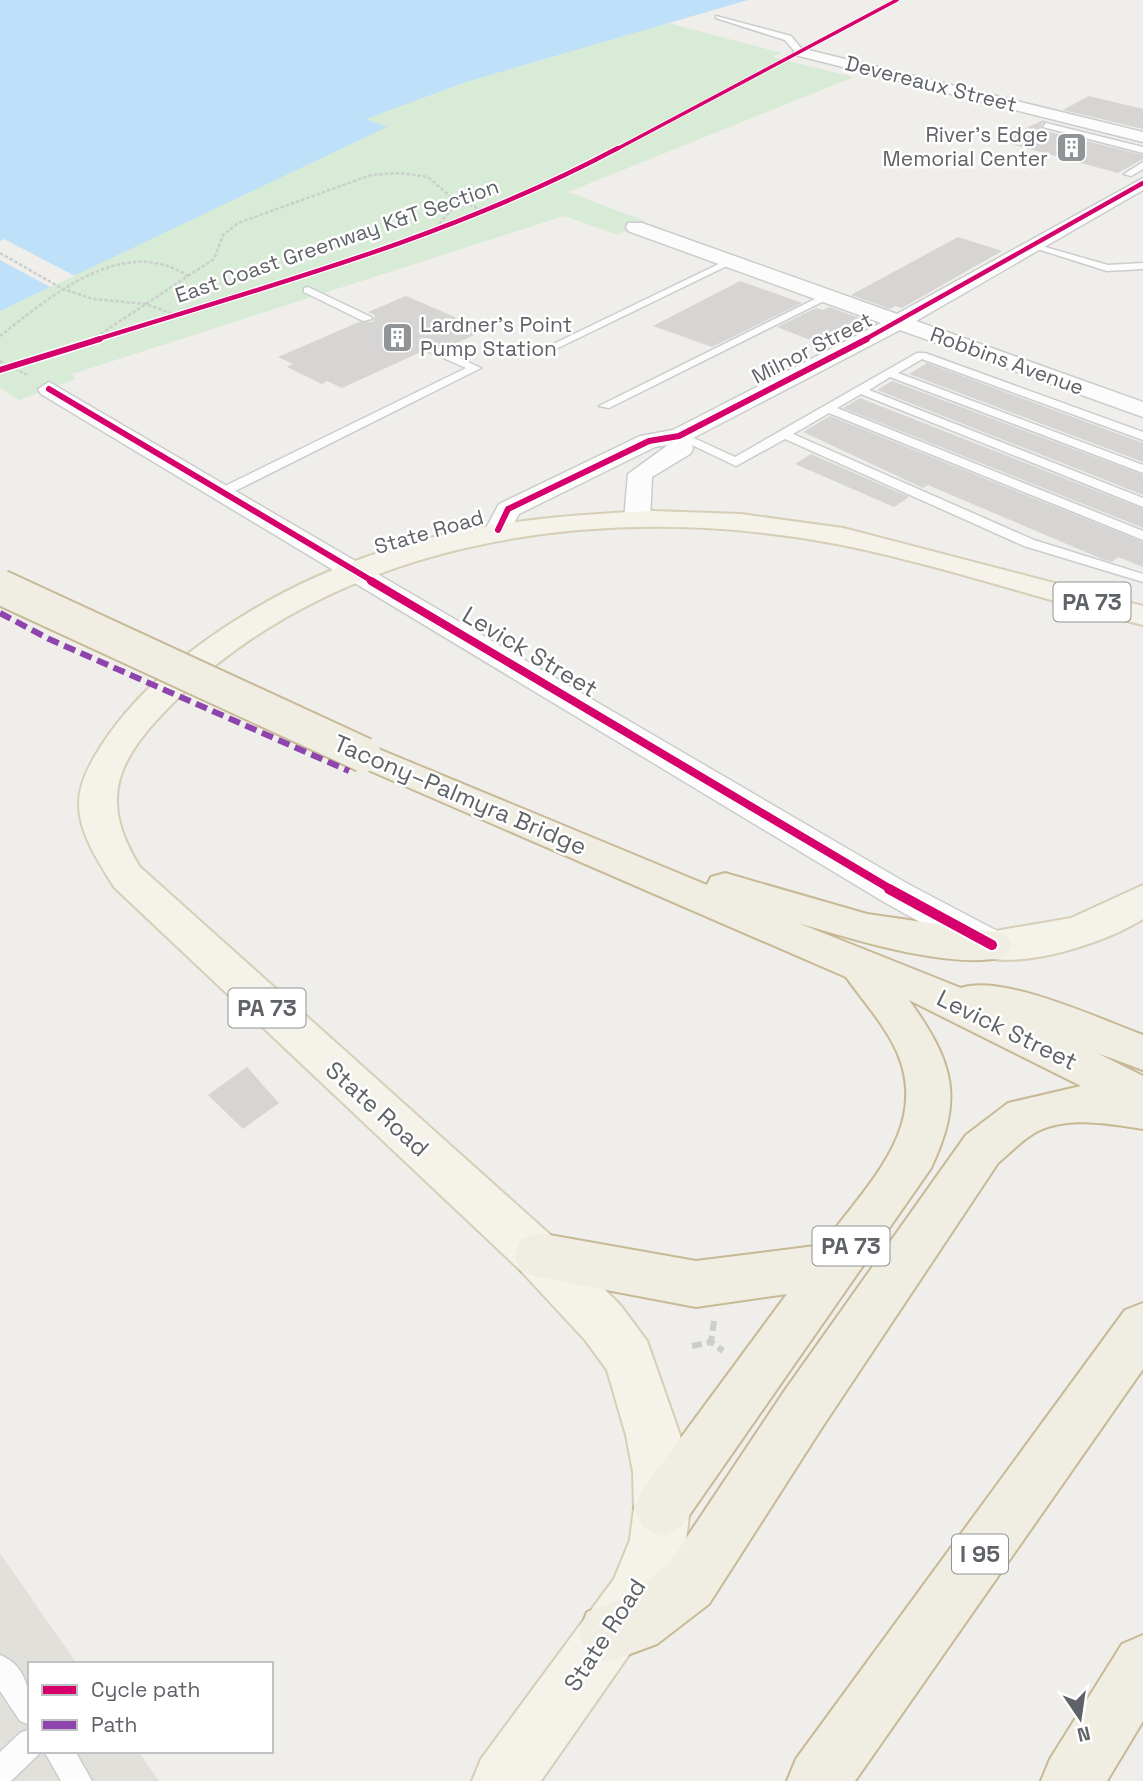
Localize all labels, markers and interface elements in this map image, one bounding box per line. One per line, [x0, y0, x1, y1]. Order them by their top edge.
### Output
street label: Devereaux Street [843, 49, 1020, 118]
place label: River's Edge Memorial Center [883, 121, 1048, 172]
building icon: River's Edge Memorial Center [1054, 130, 1088, 164]
street label: East Coast Greenway K&T Section [171, 172, 502, 309]
street label: Milnor Street [747, 306, 877, 390]
place label: Lardner's Point Pump Station [420, 311, 572, 362]
building icon: Lardner's Point Pump Station [380, 320, 414, 354]
street label: Robbins Avenue [927, 320, 1088, 401]
street label: State Road [371, 503, 487, 560]
road number: PA 73 [1054, 582, 1130, 622]
street label: Levick Street [457, 599, 604, 704]
street label: Tacony–Palmyra Bridge [329, 727, 591, 862]
street label: Levick Street [932, 982, 1082, 1077]
road number: PA 73 [229, 988, 306, 1028]
street label: State Road [319, 1054, 435, 1163]
road number: PA 73 [812, 1226, 890, 1266]
road number: I 95 [952, 1534, 1008, 1574]
street label: State Road [557, 1572, 653, 1697]
legend [28, 1662, 273, 1753]
text: Cycle path [91, 1676, 200, 1703]
north arrow [1045, 1683, 1115, 1753]
text: Path [91, 1711, 137, 1738]
text: N [1075, 1720, 1093, 1748]

